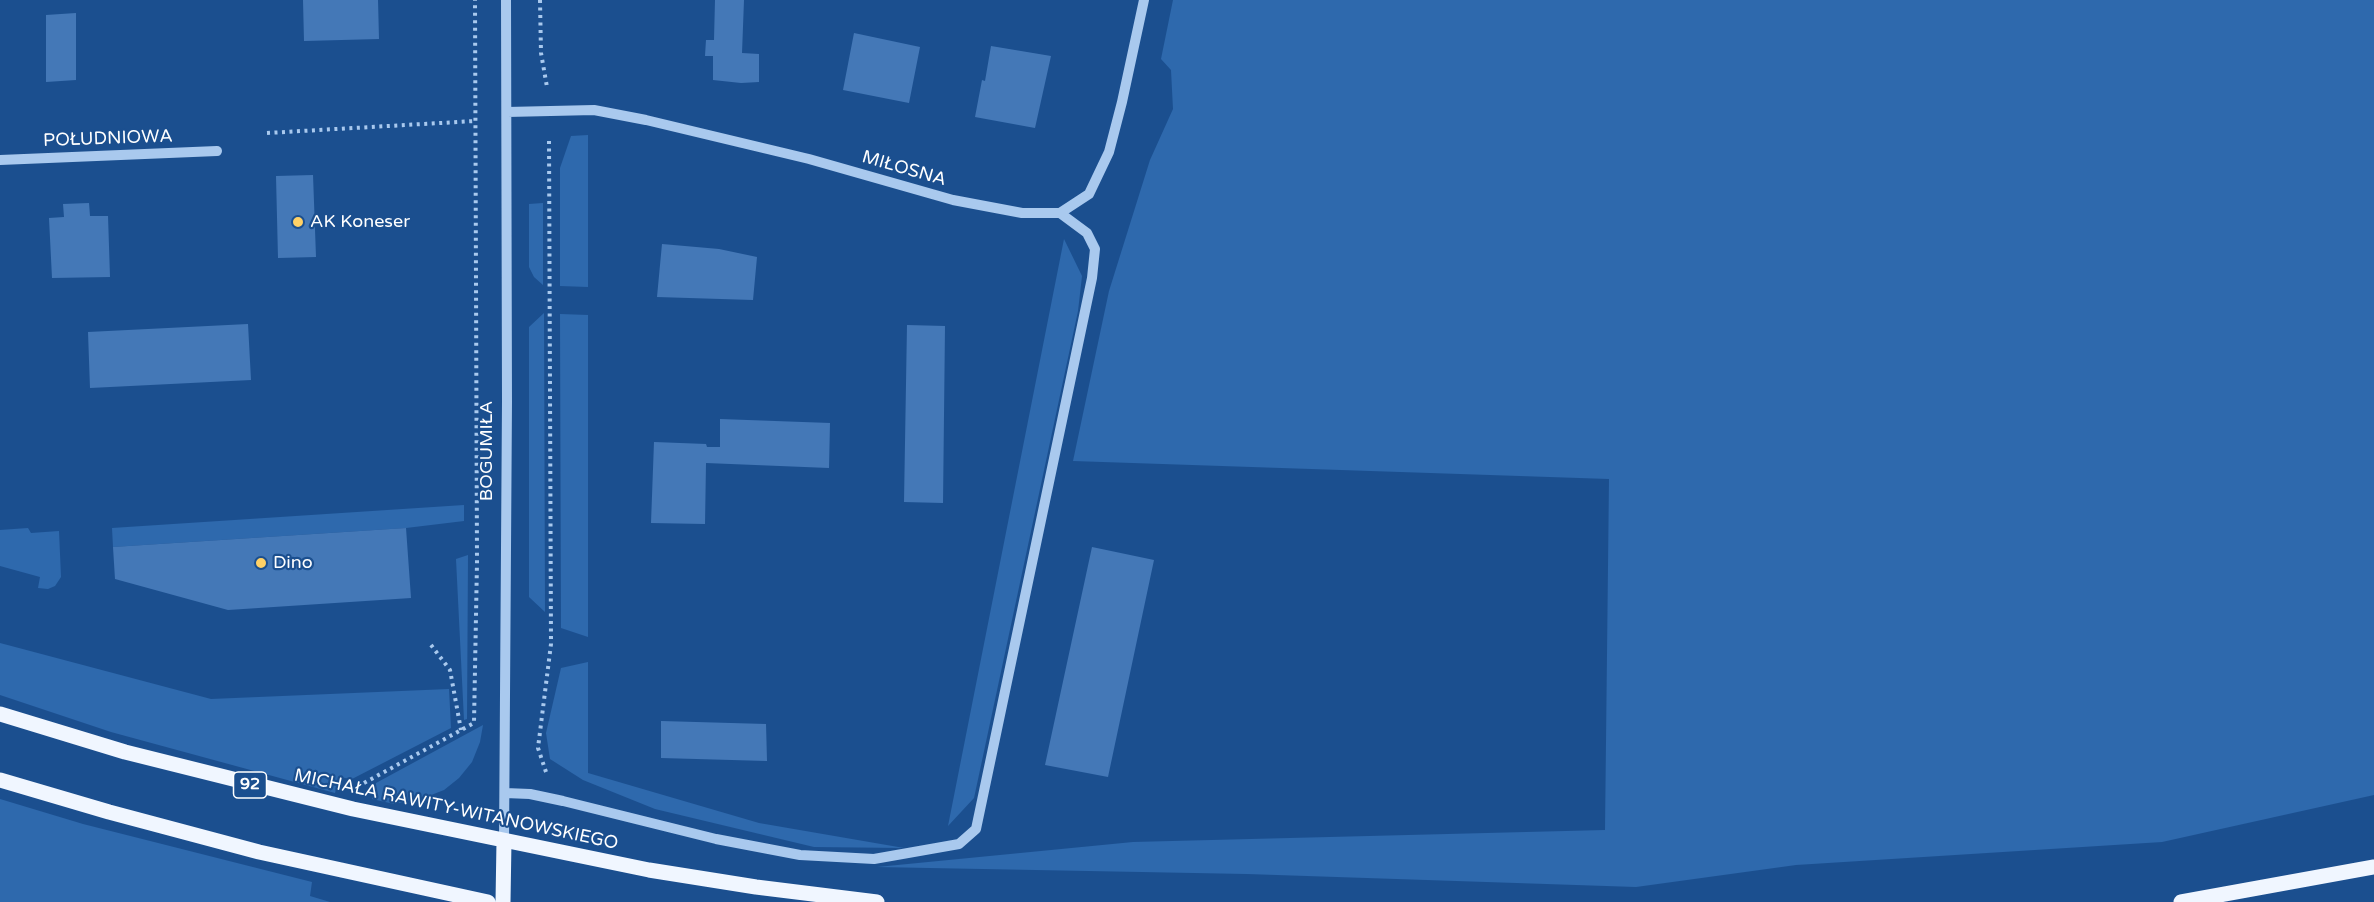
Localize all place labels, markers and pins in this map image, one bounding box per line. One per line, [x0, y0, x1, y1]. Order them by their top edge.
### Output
place label: AK Koneser [310, 211, 410, 233]
marker: AK Koneser [291, 215, 305, 229]
place label: Dino [273, 552, 313, 574]
marker: Dino [254, 556, 268, 570]

